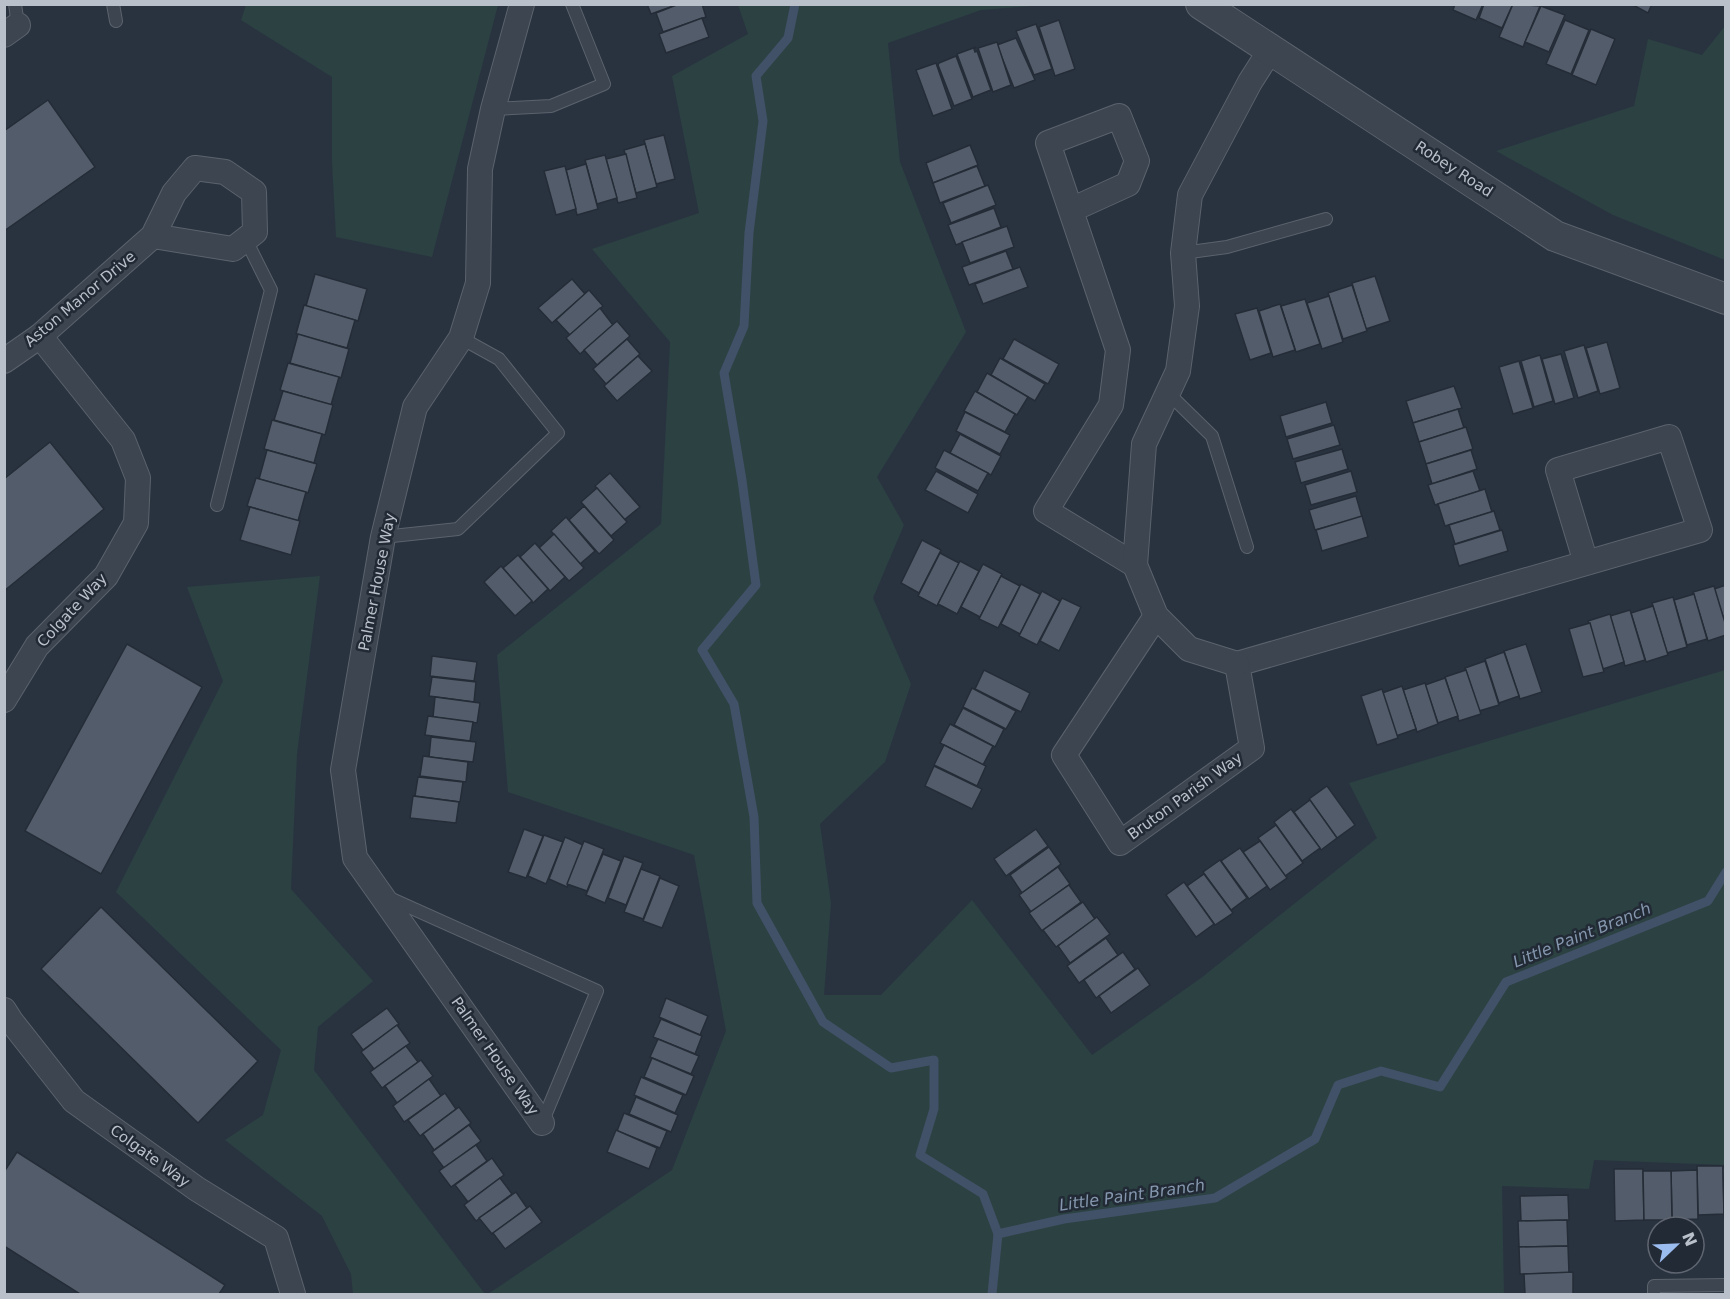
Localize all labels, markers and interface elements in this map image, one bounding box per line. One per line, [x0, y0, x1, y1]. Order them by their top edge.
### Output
street label: Robey Road [1412, 137, 1496, 201]
street label: Aston Manor Drive [21, 247, 139, 351]
street label: Palmer House Way [355, 511, 399, 653]
street label: Colgate Way [33, 569, 111, 651]
street label: Bruton Parish Way [1124, 748, 1246, 844]
water label: Little Paint Branch [1510, 899, 1654, 971]
street label: Palmer House Way [447, 993, 543, 1119]
street label: Colgate Way [107, 1121, 194, 1191]
water label: Little Paint Branch [1058, 1175, 1206, 1215]
north arrow [1646, 1215, 1706, 1275]
text: N [1678, 1229, 1701, 1249]

